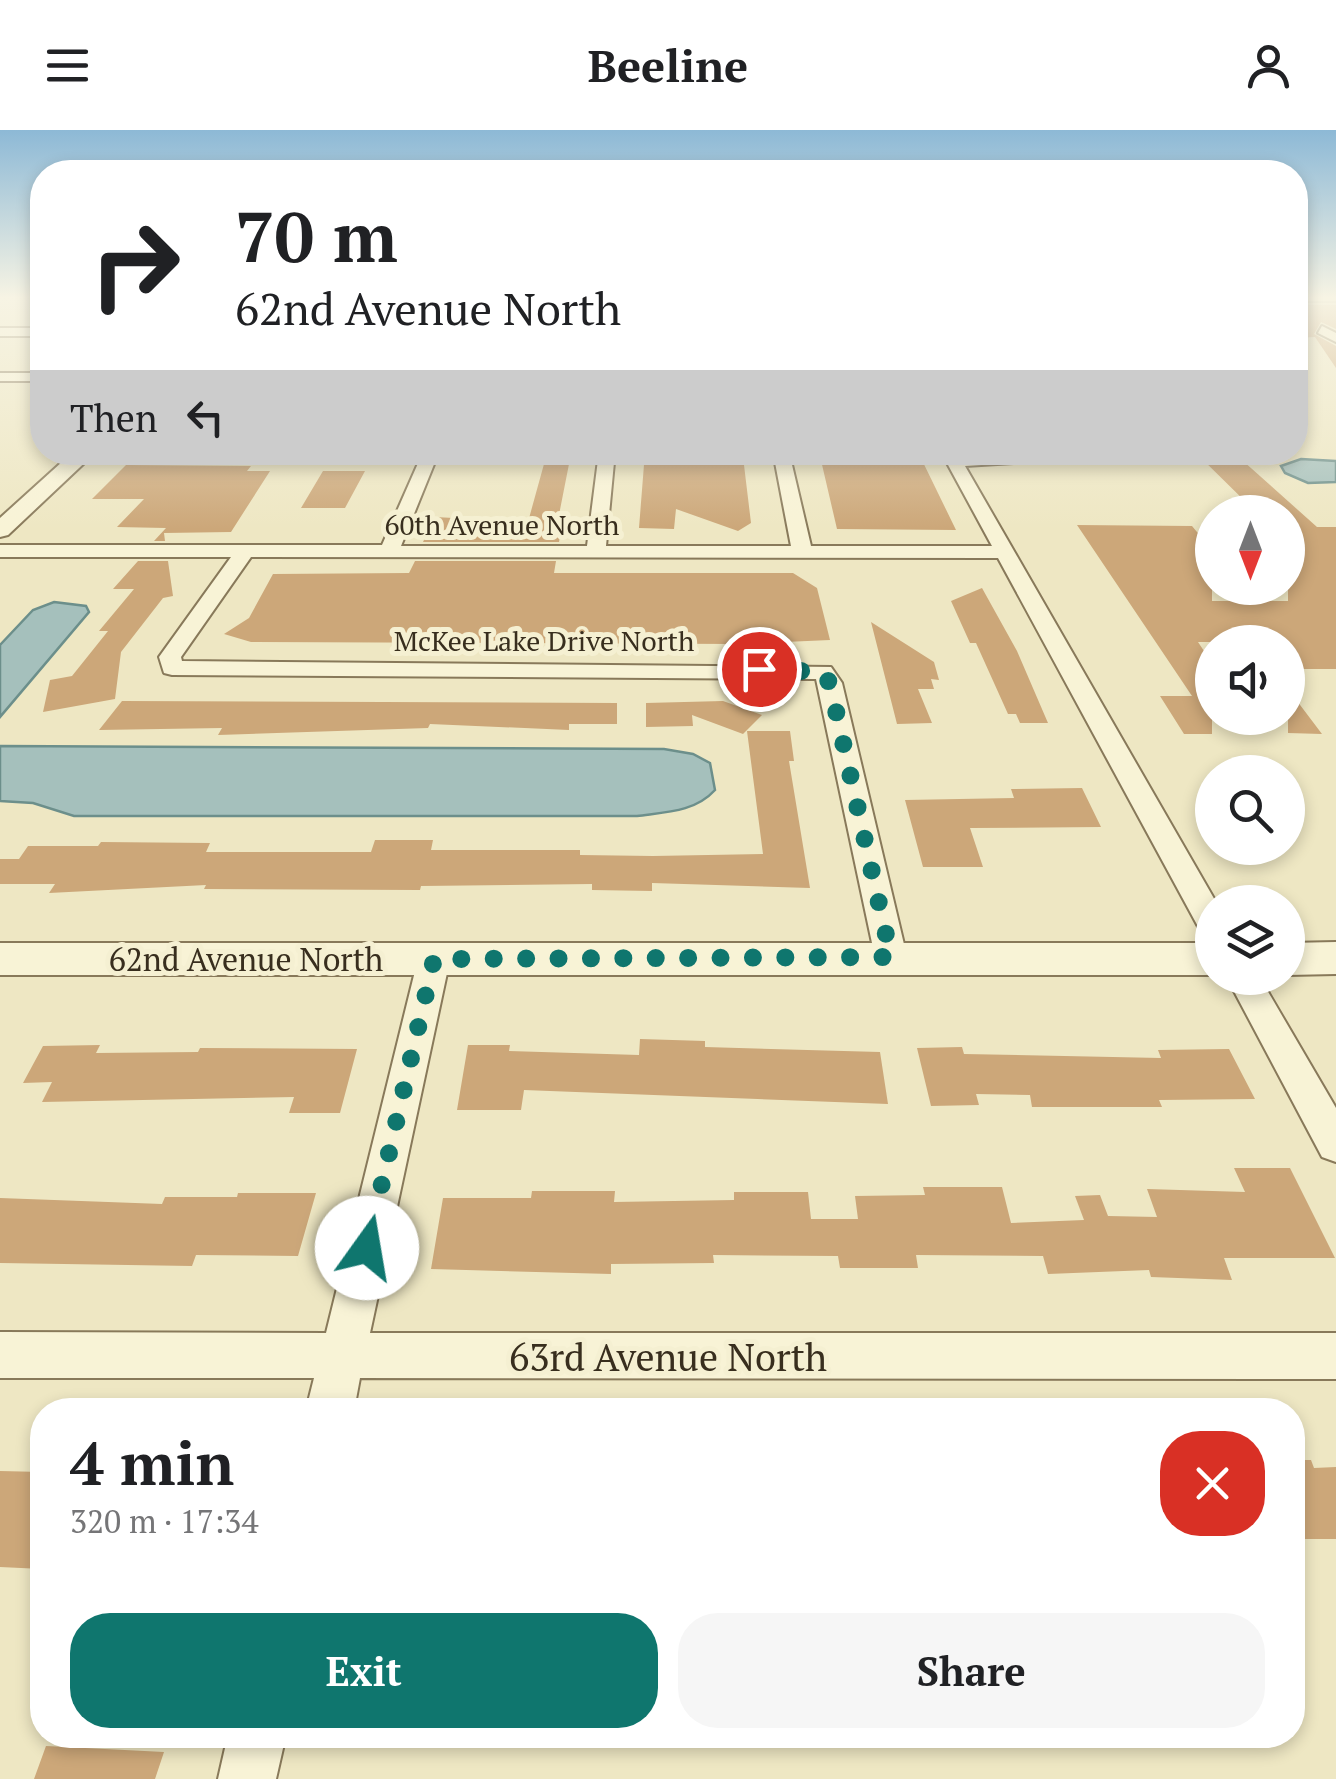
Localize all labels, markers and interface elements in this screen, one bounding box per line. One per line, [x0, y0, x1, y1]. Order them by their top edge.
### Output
text: Beeline [588, 35, 748, 95]
icon: menu [40, 38, 95, 93]
icon: person [1241, 38, 1296, 93]
text: 70 m [235, 189, 398, 282]
icon: right [70, 200, 200, 330]
text: 62nd Avenue North [235, 278, 621, 338]
icon: left [178, 390, 233, 445]
text: Then [70, 393, 158, 443]
north arrow [1195, 495, 1305, 605]
map controls [1195, 495, 1305, 995]
street label: 60th Avenue North [385, 506, 619, 543]
street label: McKee Lake Drive North [394, 622, 694, 659]
button: sound [1195, 625, 1305, 735]
pin [717, 627, 802, 712]
icon: arrive [732, 642, 787, 697]
button: search [1195, 755, 1305, 865]
button: layers [1195, 885, 1305, 995]
street label: 62nd Avenue North [109, 938, 384, 980]
position arrow [315, 1196, 419, 1300]
street label: 63rd Avenue North [509, 1332, 827, 1382]
text: 4 min [70, 1423, 234, 1502]
button: close [1160, 1431, 1265, 1536]
text: 320 m · 17:34 [70, 1500, 258, 1542]
button: Exit [70, 1613, 658, 1728]
button: Share [678, 1613, 1265, 1728]

